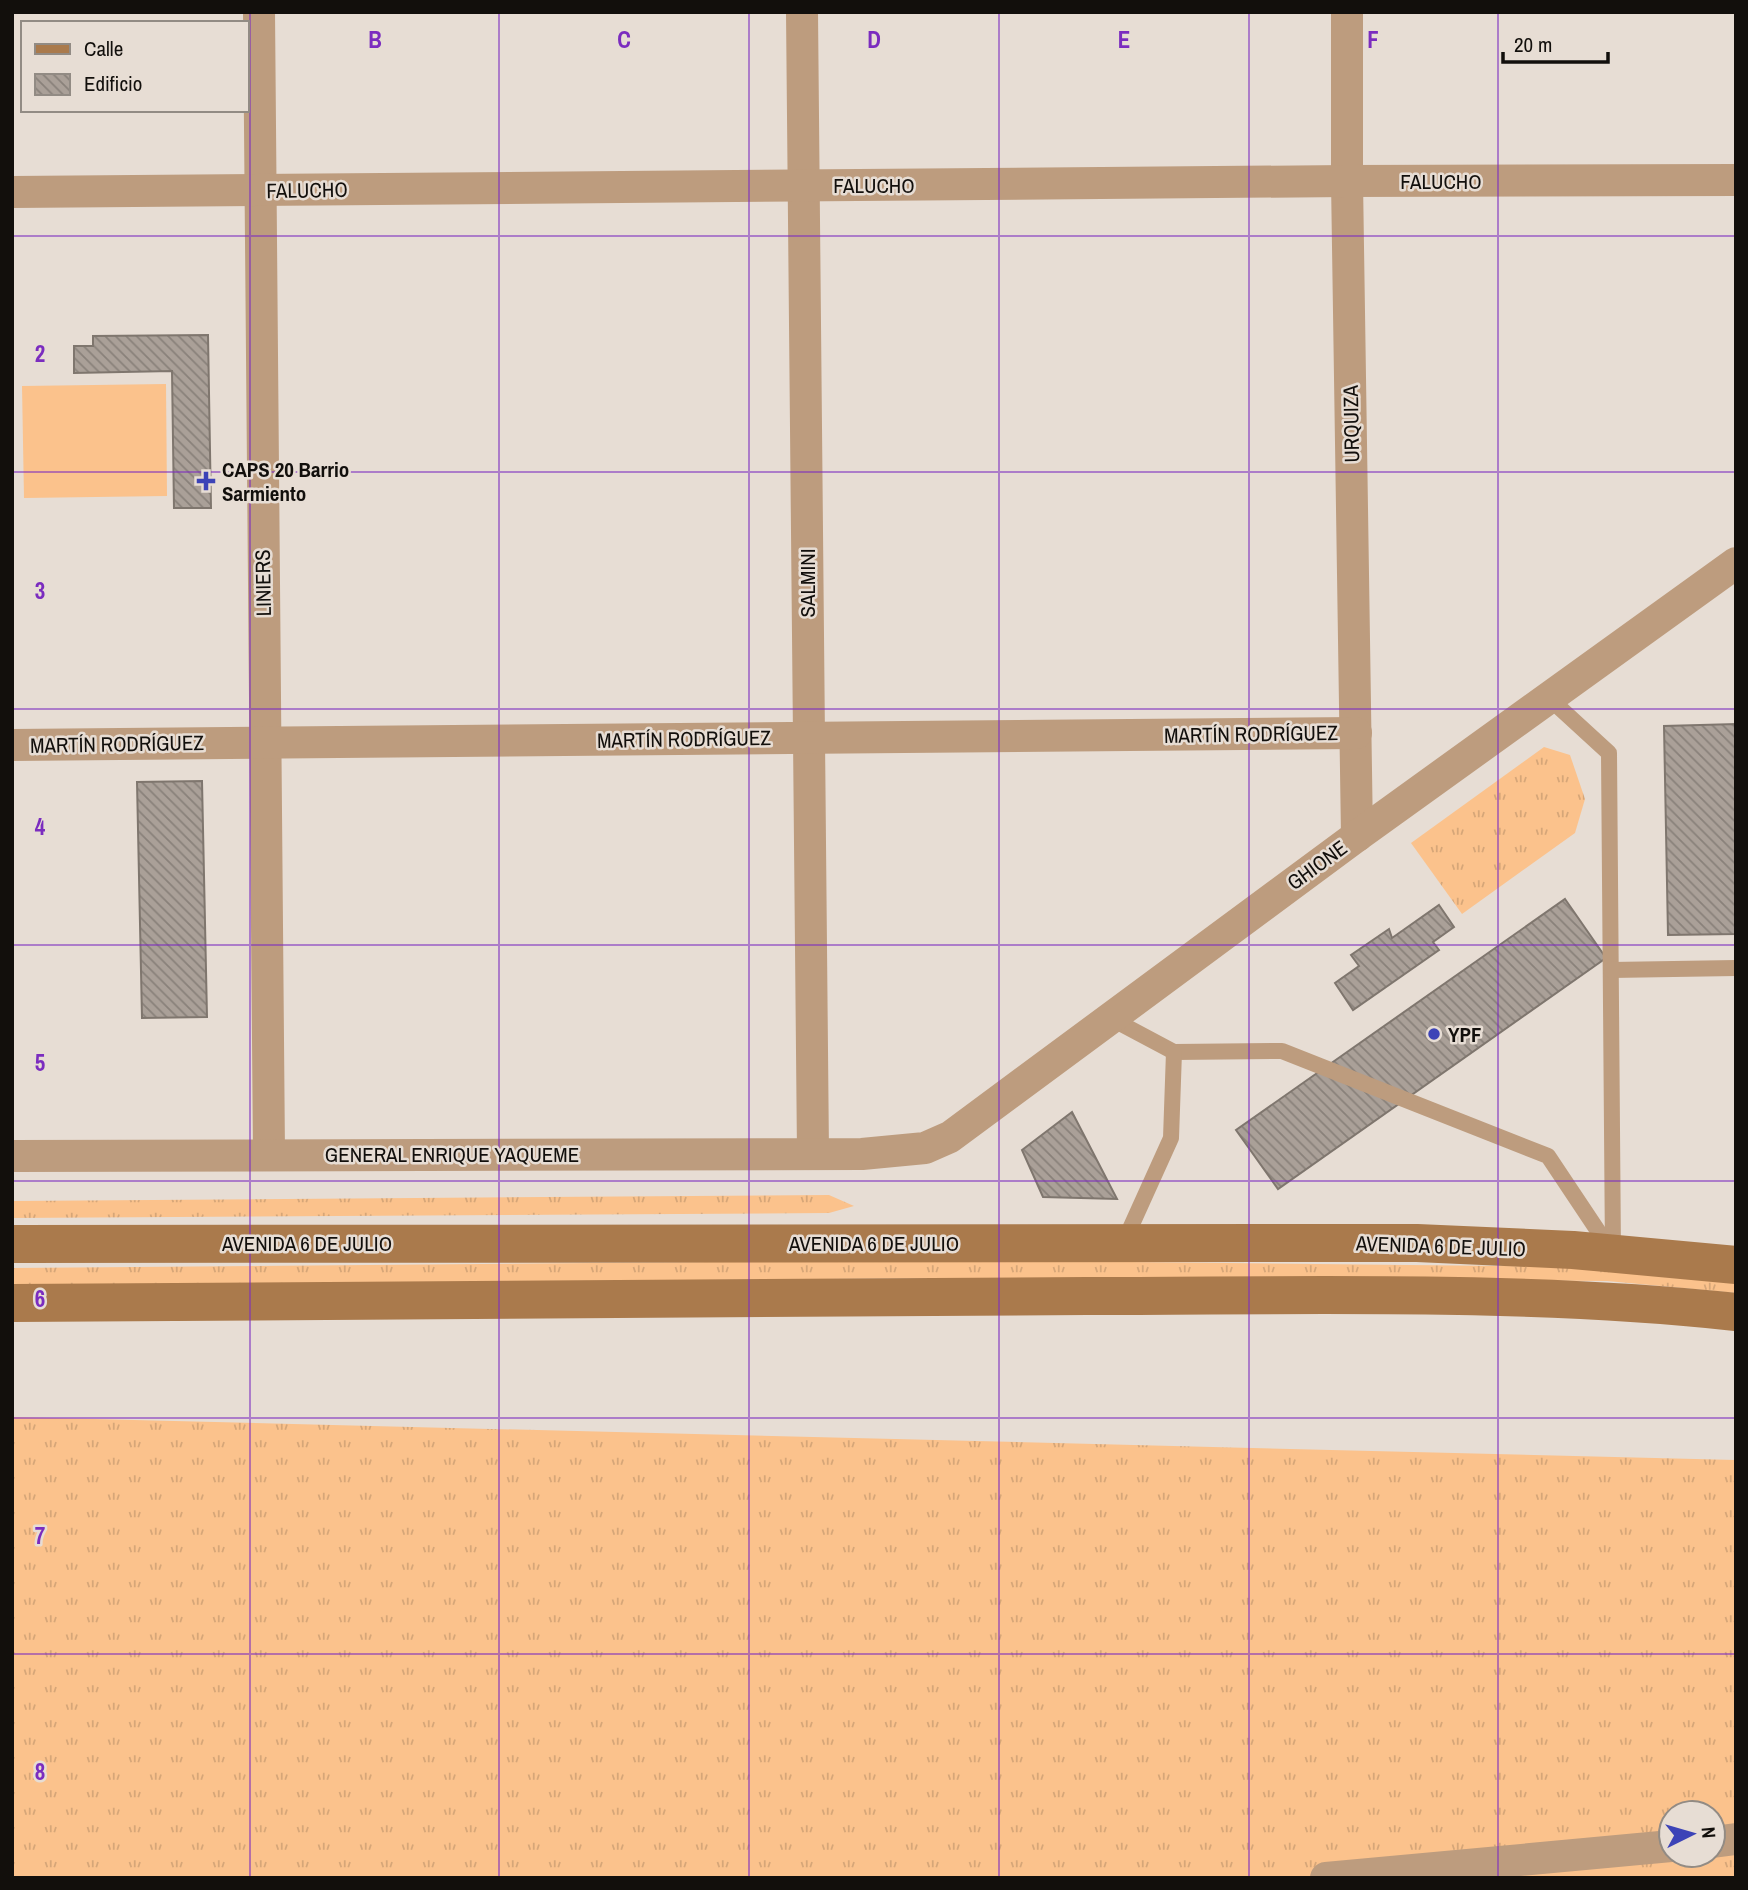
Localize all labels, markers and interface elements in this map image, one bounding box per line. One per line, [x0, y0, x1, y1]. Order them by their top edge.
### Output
legend [21, 21, 248, 112]
scale bar [1503, 21, 1608, 65]
text: B [368, 24, 382, 55]
text: C [617, 24, 631, 55]
text: D [867, 24, 881, 55]
text: E [1118, 24, 1130, 55]
text: F [1367, 24, 1379, 55]
text: 20 m [1514, 30, 1552, 59]
text: Calle [84, 34, 123, 63]
text: Edificio [84, 69, 142, 98]
street label: FALUCHO [1400, 167, 1482, 196]
street label: FALUCHO [833, 171, 915, 200]
street label: FALUCHO [266, 175, 348, 205]
text: 2 [35, 338, 45, 369]
street label: URQUIZA [1336, 385, 1366, 463]
place label: CAPS 20 Barrio Sarmiento [222, 455, 349, 508]
marker: CAPS 20 Barrio Sarmiento [196, 471, 216, 491]
street label: LINIERS [248, 549, 278, 617]
street label: SALMINI [793, 549, 822, 617]
text: 3 [35, 575, 45, 606]
street label: MARTÍN RODRÍGUEZ [1164, 718, 1339, 750]
street label: MARTÍN RODRÍGUEZ [597, 723, 772, 755]
street label: MARTÍN RODRÍGUEZ [30, 728, 205, 760]
text: 4 [35, 811, 46, 842]
street label: GHIONE [1281, 833, 1353, 897]
place label: YPF [1448, 1020, 1482, 1049]
marker: YPF [1426, 1026, 1442, 1042]
text: 5 [35, 1047, 45, 1078]
street label: GENERAL ENRIQUE YAQUEME [325, 1140, 579, 1169]
street label: AVENIDA 6 DE JULIO [221, 1229, 392, 1258]
street label: AVENIDA 6 DE JULIO [788, 1229, 959, 1258]
street label: AVENIDA 6 DE JULIO [1355, 1229, 1526, 1263]
text: 6 [35, 1283, 45, 1314]
text: 7 [35, 1520, 45, 1551]
text: 8 [35, 1756, 45, 1787]
north arrow [1657, 1799, 1727, 1869]
text: N [1695, 1826, 1722, 1839]

